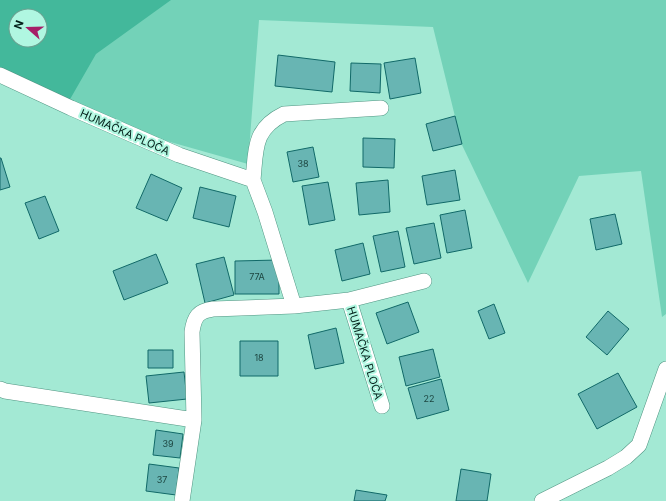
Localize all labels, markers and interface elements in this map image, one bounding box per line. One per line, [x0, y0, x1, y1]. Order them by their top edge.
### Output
north arrow [8, 8, 48, 48]
text: N [11, 18, 27, 31]
street label: HUMAČKA PLOČA [78, 106, 172, 158]
house number: 38 [297, 158, 309, 169]
house number: 77A [249, 271, 265, 282]
street label: HUMAČKA PLOČA [344, 305, 386, 402]
house number: 18 [254, 352, 264, 363]
house number: 22 [424, 393, 434, 404]
house number: 39 [162, 438, 174, 449]
house number: 37 [157, 474, 167, 485]

